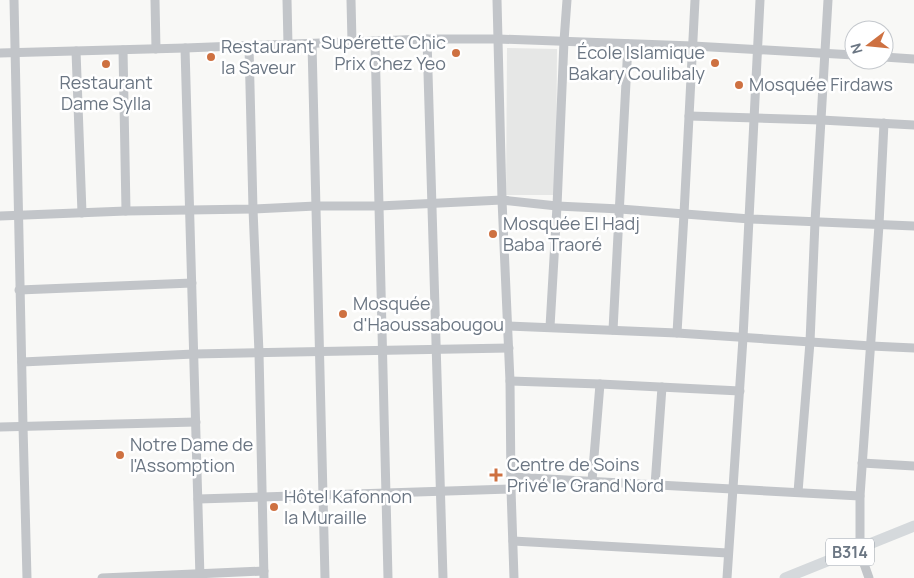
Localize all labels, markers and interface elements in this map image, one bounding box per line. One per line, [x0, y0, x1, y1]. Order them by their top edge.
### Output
north arrow [844, 20, 894, 70]
place label: Supérette Chic Prix Chez Yeo [321, 30, 446, 75]
place label: Restaurant la Saveur [221, 34, 314, 79]
place label: École Islamique Bakary Coulibaly [569, 40, 706, 85]
text: N [846, 41, 867, 56]
marker: Supérette Chic Prix Chez Yeo [450, 47, 462, 59]
marker: Restaurant la Saveur [205, 51, 217, 63]
marker: École Islamique Bakary Coulibaly [709, 57, 721, 69]
marker: Restaurant Dame Sylla [100, 58, 112, 70]
place label: Restaurant Dame Sylla [59, 70, 153, 115]
place label: Mosquée Firdaws [749, 72, 893, 96]
marker: Mosquée Firdaws [733, 79, 745, 91]
place label: Mosquée El Hadj Baba Traoré [503, 211, 640, 256]
marker: Mosquée El Hadj Baba Traoré [487, 228, 499, 240]
place label: Mosquée d'Haoussabougou [353, 291, 504, 336]
marker: Mosquée d'Haoussabougou [337, 308, 349, 320]
place label: Notre Dame de l'Assomption [130, 432, 253, 477]
marker: Notre Dame de l'Assomption [114, 449, 126, 461]
place label: Centre de Soins Privé le Grand Nord [507, 452, 664, 497]
marker: Centre de Soins Privé le Grand Nord [489, 468, 503, 482]
place label: Hôtel Kafonnon la Muraille [284, 484, 412, 529]
marker: Hôtel Kafonnon la Muraille [268, 501, 280, 513]
road number: B314 [826, 538, 874, 566]

